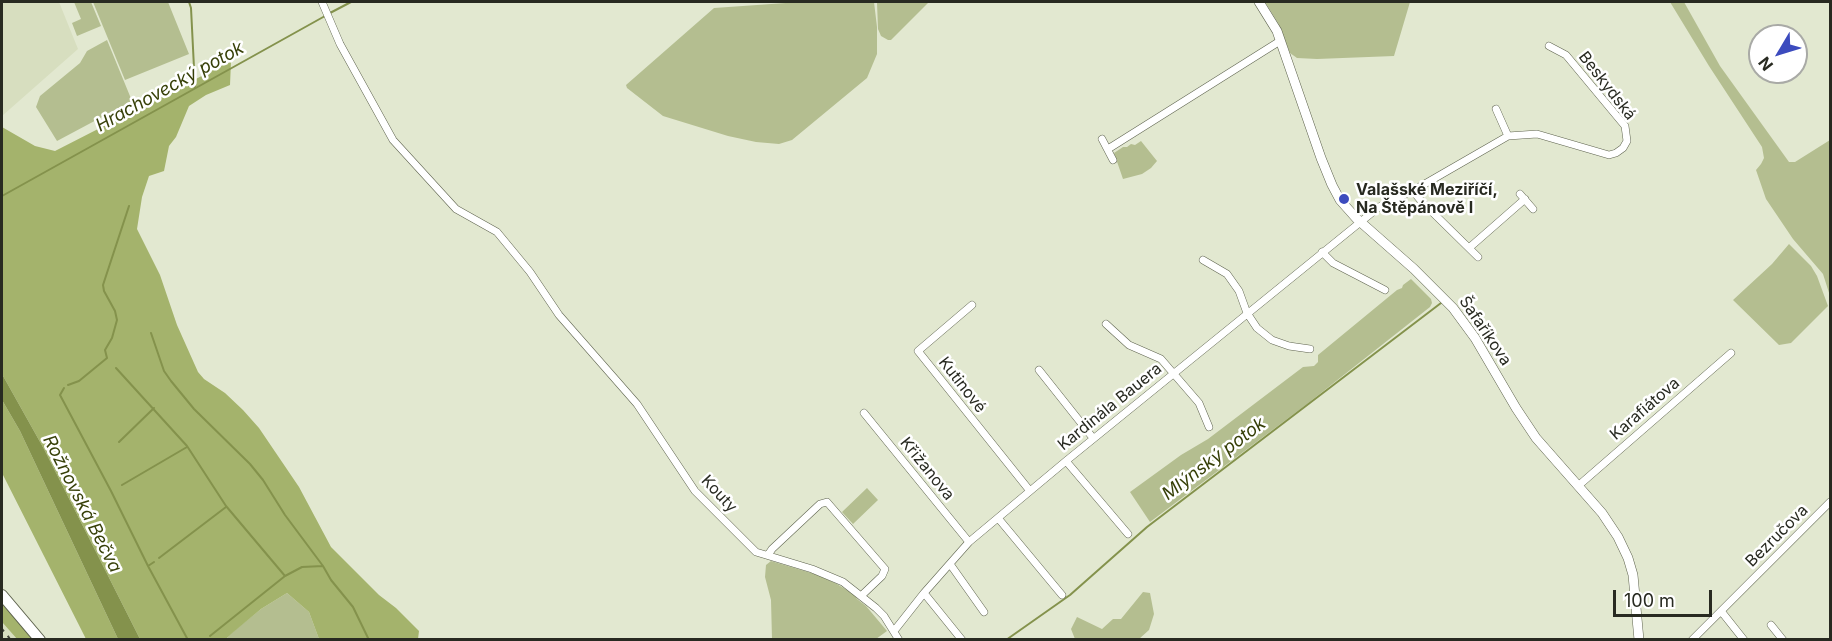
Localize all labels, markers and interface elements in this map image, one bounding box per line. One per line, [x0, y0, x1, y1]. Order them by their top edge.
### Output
north arrow [1748, 24, 1808, 84]
water label: Hrachovecký potok [92, 37, 248, 137]
street label: Beskydská [1574, 48, 1640, 124]
text: N [1754, 53, 1777, 75]
place label: Valašské Meziříčí, Na Štěpánově I [1356, 180, 1498, 218]
marker: Valašské Meziříčí, Na Štěpánově I [1337, 192, 1351, 206]
street label: Šafaříkova [1455, 293, 1515, 369]
street label: Kutinové [934, 353, 990, 417]
street label: Kardinála Bauera [1054, 359, 1166, 455]
street label: Karafiátova [1606, 374, 1684, 444]
water label: Mlýnský potok [1158, 413, 1270, 505]
water label: Rožnovská Bečva [38, 432, 126, 576]
street label: Křižanova [896, 434, 958, 504]
street label: Kouty [697, 471, 741, 517]
street label: Bezručova [1742, 501, 1812, 571]
scale bar [1616, 578, 1715, 616]
text: 100 m [1624, 590, 1675, 611]

